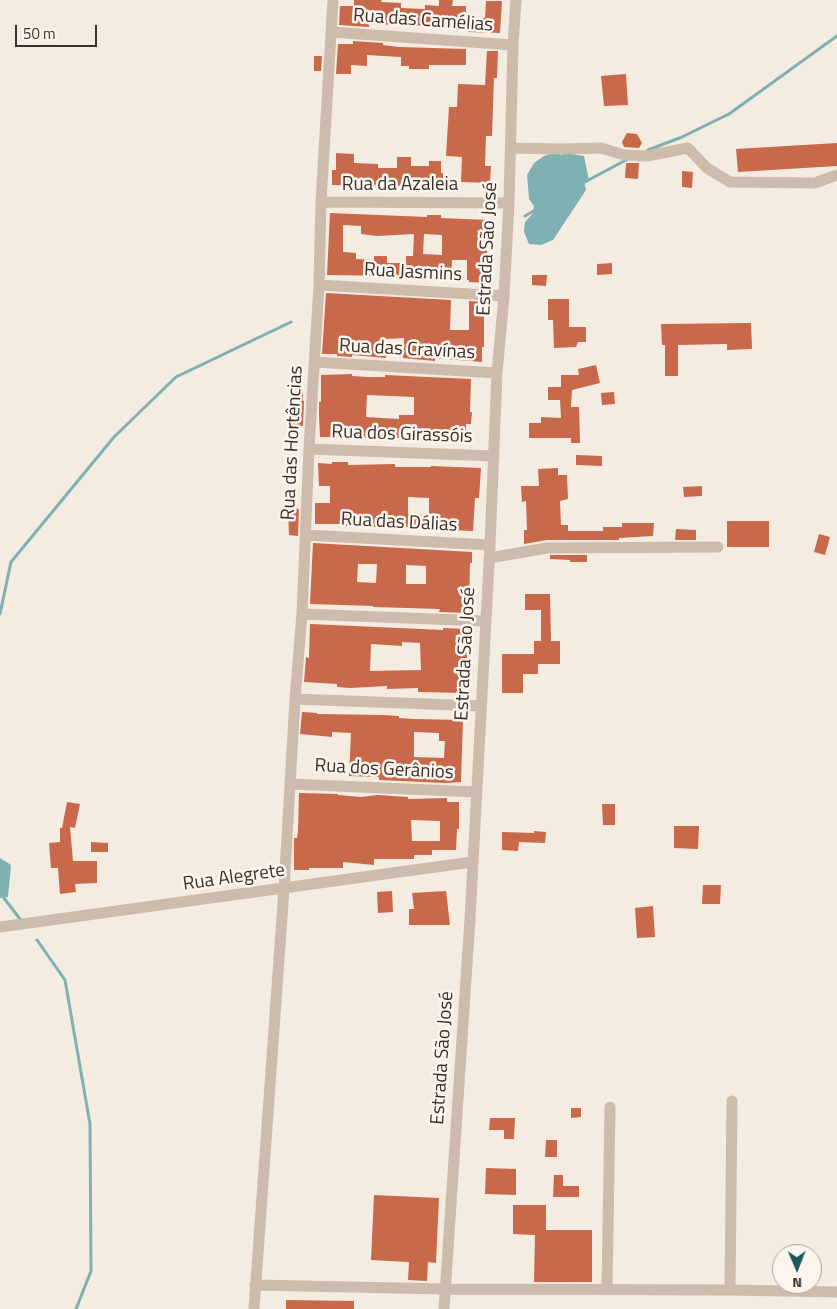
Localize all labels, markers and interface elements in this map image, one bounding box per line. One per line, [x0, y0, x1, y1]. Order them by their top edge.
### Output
street label: Rua das Camélias [352, 5, 494, 37]
scale bar [18, 15, 100, 47]
text: 50 m [23, 22, 56, 45]
street label: Rua da Azaleia [342, 174, 458, 196]
street label: Estrada São José [473, 182, 503, 316]
street label: Rua Jasmins [363, 259, 463, 287]
street label: Rua das Cravínas [338, 335, 476, 365]
street label: Rua das Hortências [278, 365, 308, 521]
street label: Rua dos Girassóis [331, 421, 473, 449]
street label: Rua das Dálias [340, 509, 458, 537]
street label: Estrada São José [451, 587, 481, 721]
street label: Rua dos Gerânios [314, 755, 454, 785]
street label: Rua Alegrete [182, 860, 286, 896]
street label: Estrada São José [427, 990, 459, 1126]
north arrow [772, 1244, 822, 1294]
text: N [792, 1273, 802, 1294]

